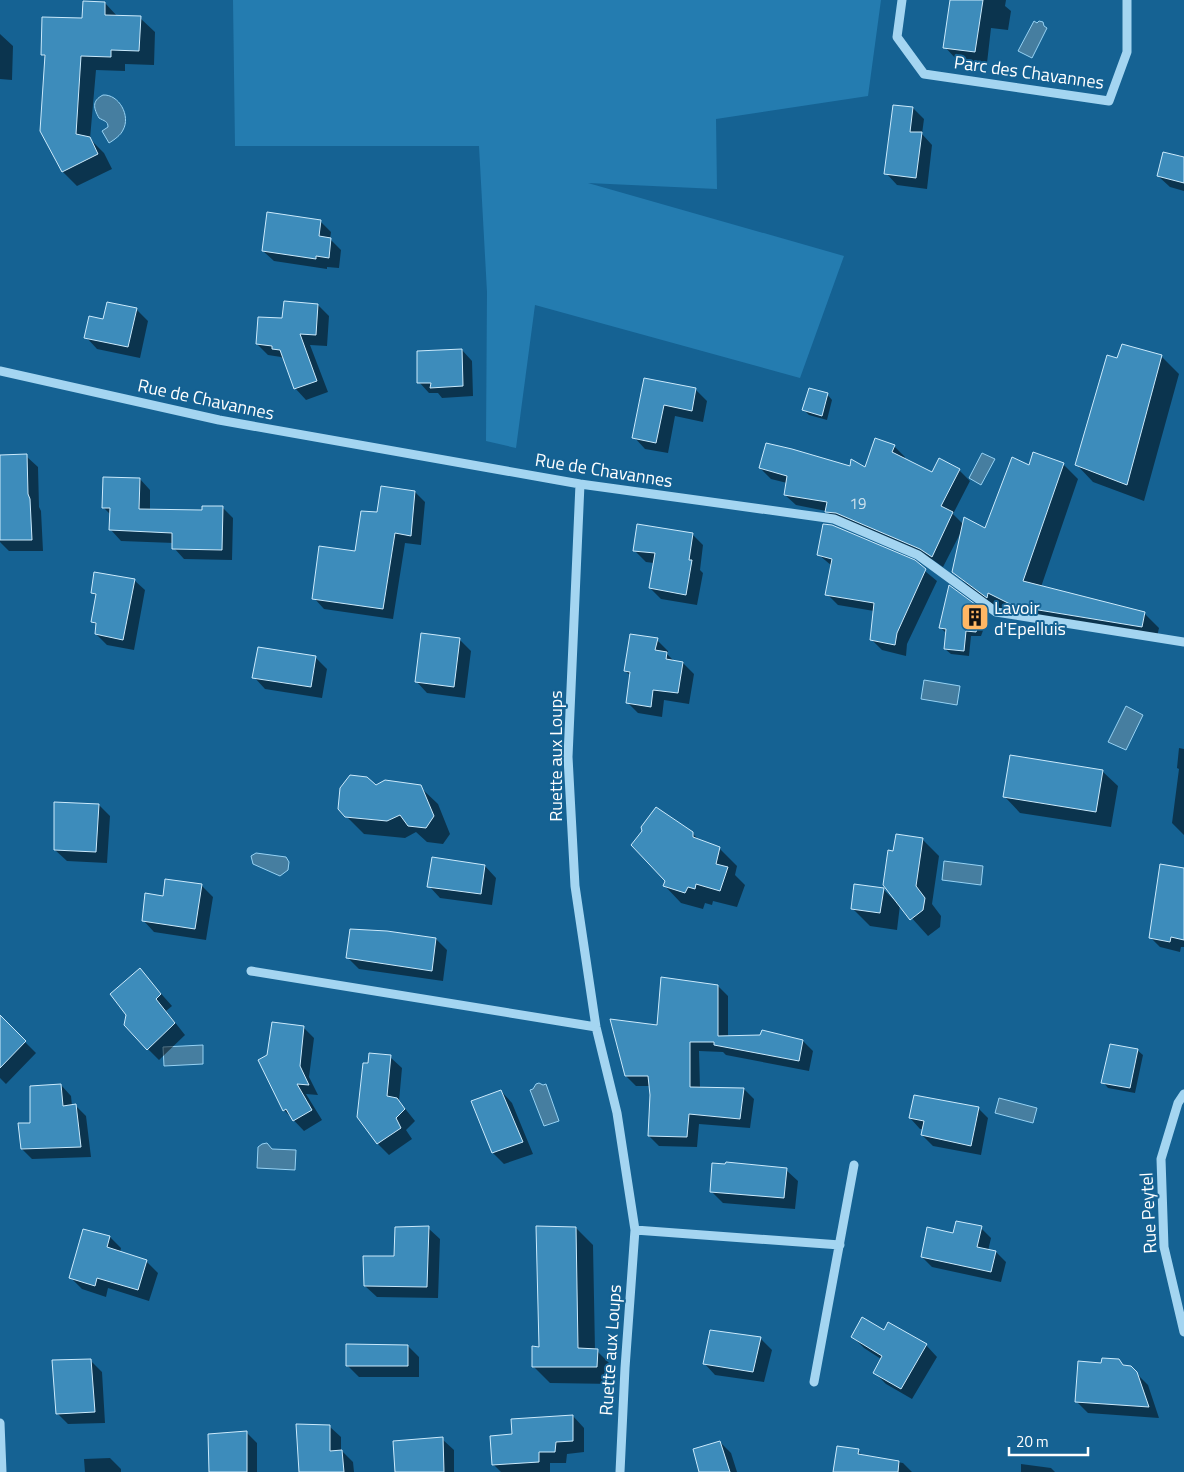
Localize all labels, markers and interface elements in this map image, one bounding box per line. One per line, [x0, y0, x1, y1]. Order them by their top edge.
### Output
street label: Parc des Chavannes [952, 48, 1106, 96]
street label: Rue de Chavannes [135, 371, 277, 427]
street label: Rue de Chavannes [533, 446, 675, 494]
house number: 19 [850, 492, 866, 515]
place label: Lavoir d'Epelluis [994, 594, 1066, 642]
building icon: Lavoir d'Epelluis [960, 602, 990, 632]
street label: Ruette aux Loups [542, 690, 569, 822]
street label: Rue Peytel [1132, 1172, 1164, 1254]
street label: Ruette aux Loups [592, 1283, 628, 1417]
scale bar [1009, 1424, 1088, 1456]
text: 20 m [1016, 1430, 1049, 1453]

